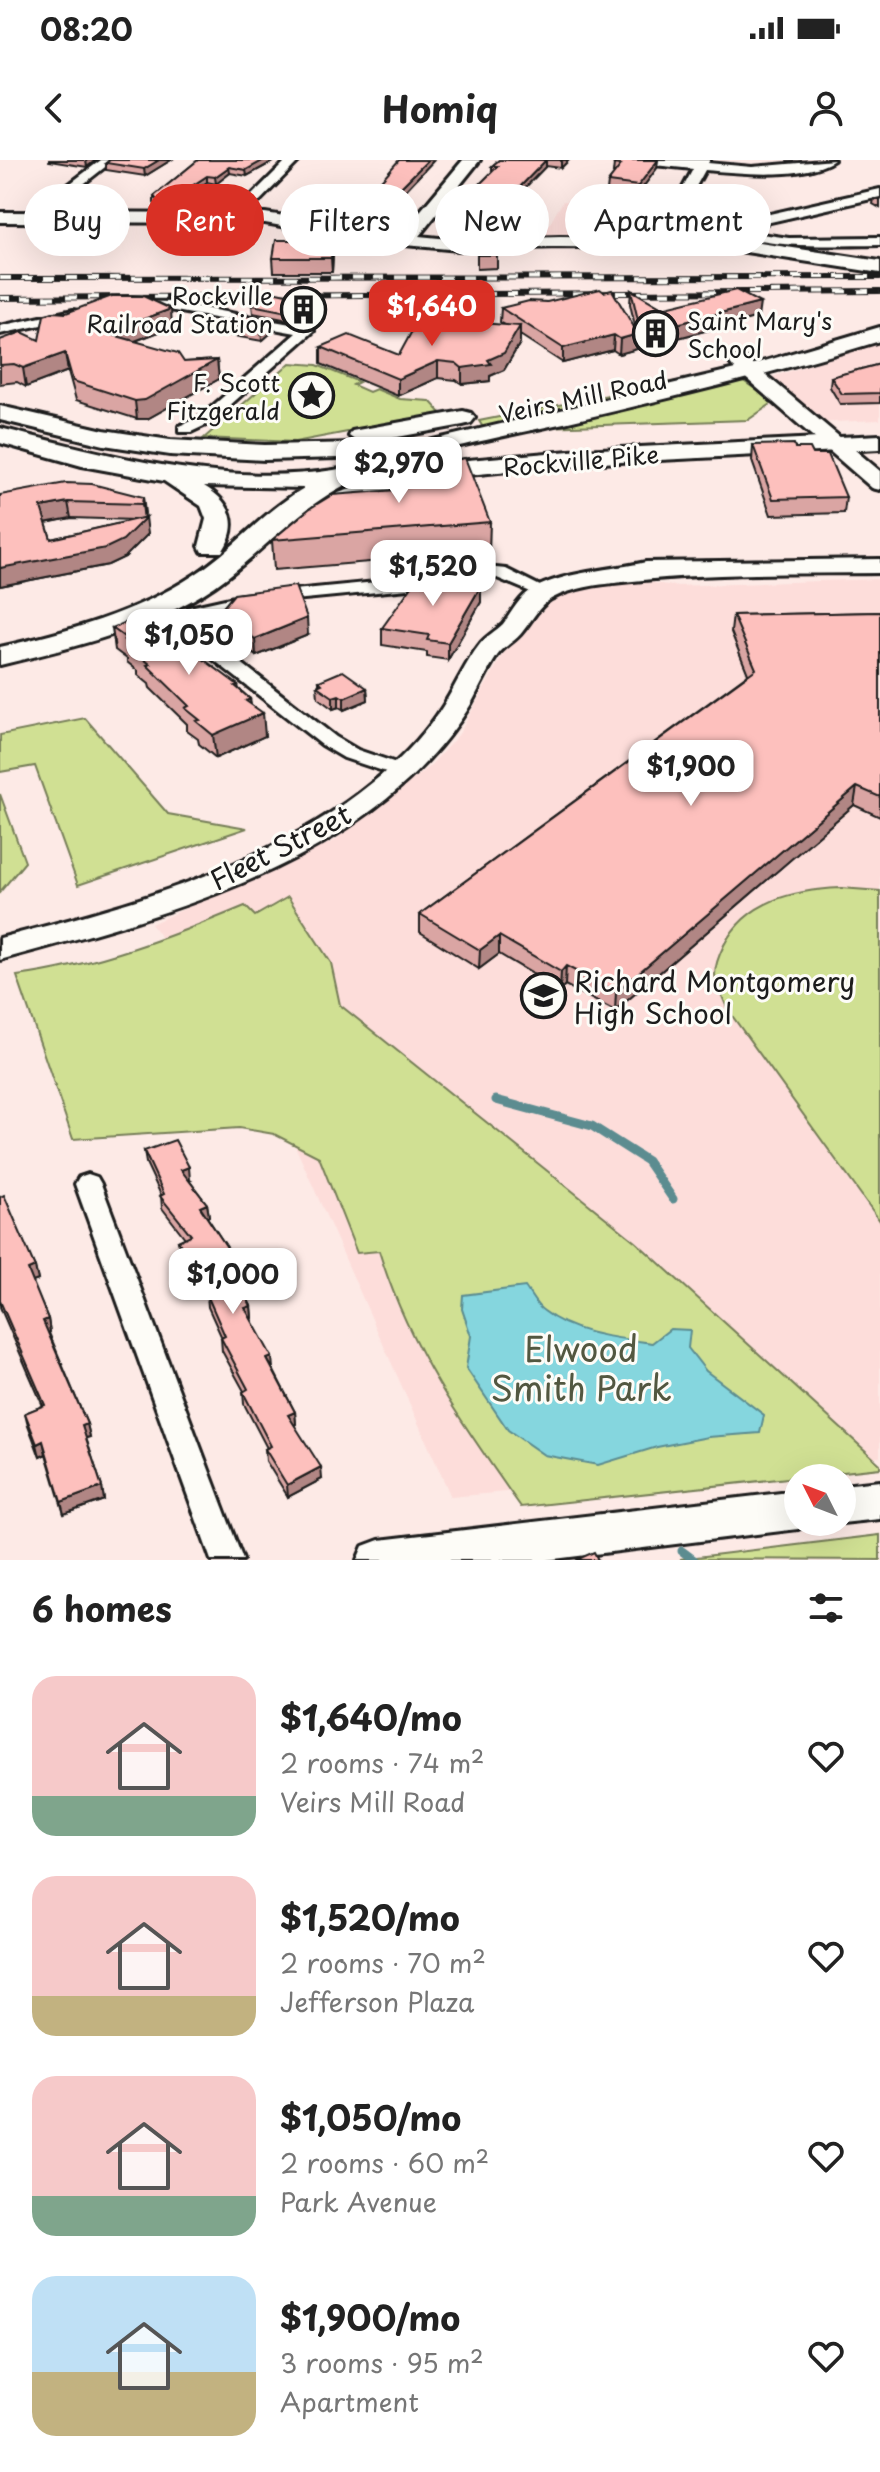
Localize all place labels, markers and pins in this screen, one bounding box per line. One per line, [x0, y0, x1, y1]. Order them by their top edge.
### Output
place label: Rockville Railroad Station [86, 277, 273, 341]
pin: $1,640 [367, 280, 497, 348]
building icon: Rockville Railroad Station [280, 285, 328, 333]
place label: Saint Mary's School [687, 302, 832, 366]
building icon: Saint Mary's School [632, 310, 680, 358]
place label: F. Scott Fitzgerald [166, 364, 280, 428]
place icon: F. Scott Fitzgerald [287, 372, 335, 420]
pin: $2,970 [334, 437, 464, 505]
pin: $1,520 [368, 540, 498, 608]
pin: $1,050 [124, 609, 254, 677]
pin: $1,900 [626, 740, 756, 808]
place label: Richard Montgomery High School [574, 959, 855, 1034]
school or university icon: Richard Montgomery High School [519, 972, 567, 1020]
pin: $1,000 [168, 1248, 298, 1316]

